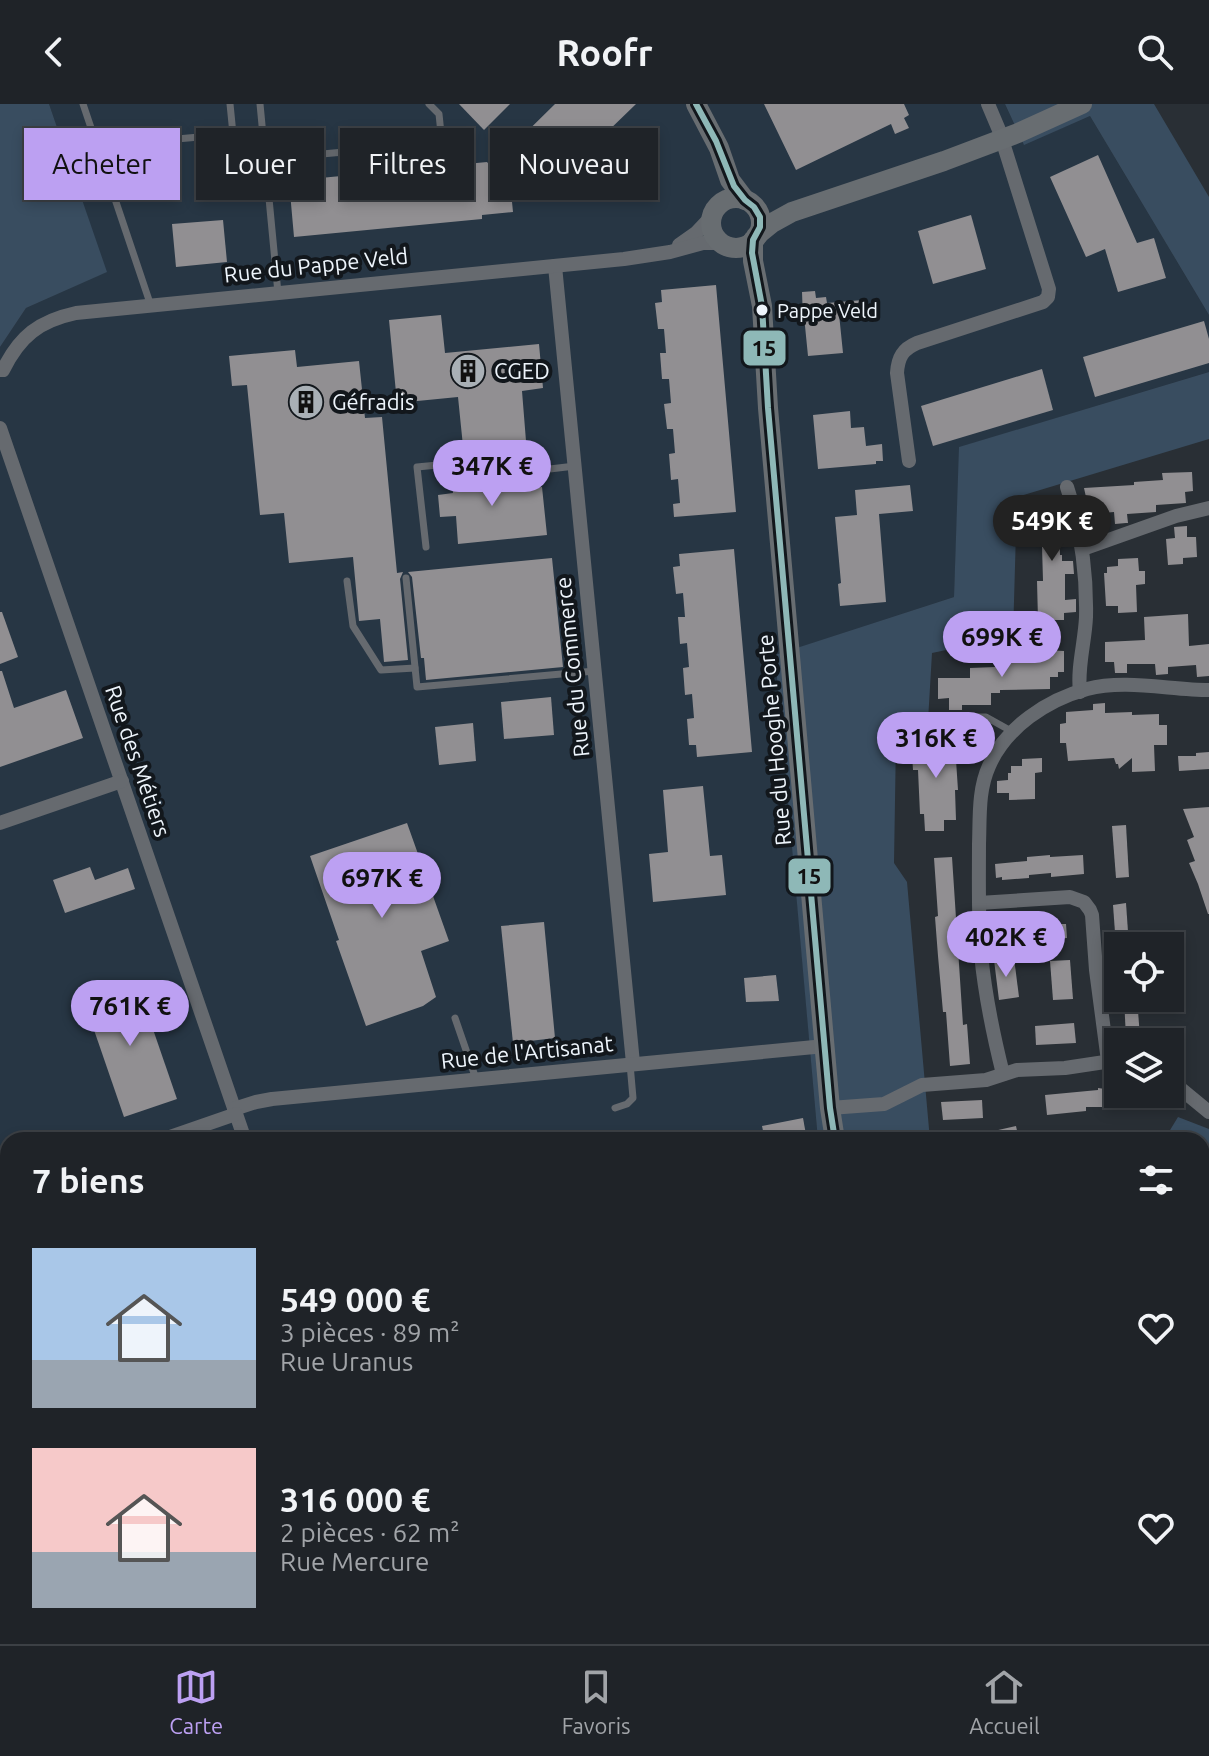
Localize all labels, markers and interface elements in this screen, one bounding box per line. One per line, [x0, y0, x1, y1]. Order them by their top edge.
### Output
icon: back [32, 30, 76, 74]
icon: search [1133, 30, 1177, 74]
text: Roofr [557, 32, 652, 73]
chip: Acheter [24, 128, 180, 200]
chip: Louer [196, 128, 324, 200]
chip: Filtres [340, 128, 474, 200]
chip: Nouveau [490, 128, 658, 200]
street label: Rue du Pappe Veld [223, 242, 409, 287]
place label: Pappe Veld [777, 299, 878, 322]
marker: Pappe Veld [754, 302, 770, 318]
line badge: 15 [742, 329, 787, 367]
text: 15 [752, 335, 776, 360]
building icon: CGED [449, 352, 487, 390]
place label: CGED [494, 358, 550, 383]
building icon: Géfradis [287, 383, 325, 421]
place label: Géfradis [332, 389, 415, 414]
pin: 347K € [427, 440, 557, 508]
text: 347K € [451, 451, 533, 480]
pin: 549K € [987, 495, 1117, 563]
text: 549K € [1011, 506, 1093, 535]
street label: Rue du Commerce [550, 576, 593, 758]
pin: 699K € [937, 611, 1067, 679]
text: 699K € [961, 622, 1043, 651]
street label: Rue du Hooghe Porte [752, 633, 795, 847]
street label: Rue des Métiers [101, 682, 176, 840]
pin: 316K € [871, 712, 1001, 780]
text: 316K € [895, 723, 977, 752]
pin: 697K € [317, 852, 447, 920]
line badge: 15 [787, 857, 832, 895]
text: 697K € [341, 863, 423, 892]
text: 15 [797, 863, 821, 888]
pin: 402K € [941, 911, 1071, 979]
text: 402K € [965, 922, 1047, 951]
map controls [1104, 932, 1184, 1108]
button: locate [1104, 932, 1184, 1012]
pin: 761K € [65, 980, 195, 1048]
text: 761K € [89, 991, 171, 1020]
button: layers [1104, 1028, 1184, 1108]
street label: Rue de l'Artisanat [440, 1030, 615, 1073]
icon: filters [1134, 1158, 1178, 1202]
text: 7 biens [32, 1161, 145, 1199]
icon: home [96, 1280, 192, 1376]
text: 549 000 € [280, 1280, 430, 1318]
icon: heart [1134, 1306, 1178, 1350]
text: 3 pièces · 89 m² [280, 1318, 460, 1347]
text: Rue Uranus [280, 1347, 413, 1376]
icon: home [96, 1480, 192, 1576]
text: 316 000 € [280, 1480, 430, 1518]
icon: heart [1134, 1506, 1178, 1550]
text: 2 pièces · 62 m² [280, 1518, 460, 1547]
text: Rue Mercure [280, 1547, 429, 1576]
tab: Carte [169, 1665, 223, 1738]
tab: Favoris [562, 1665, 631, 1738]
tab: Accueil [969, 1665, 1040, 1738]

